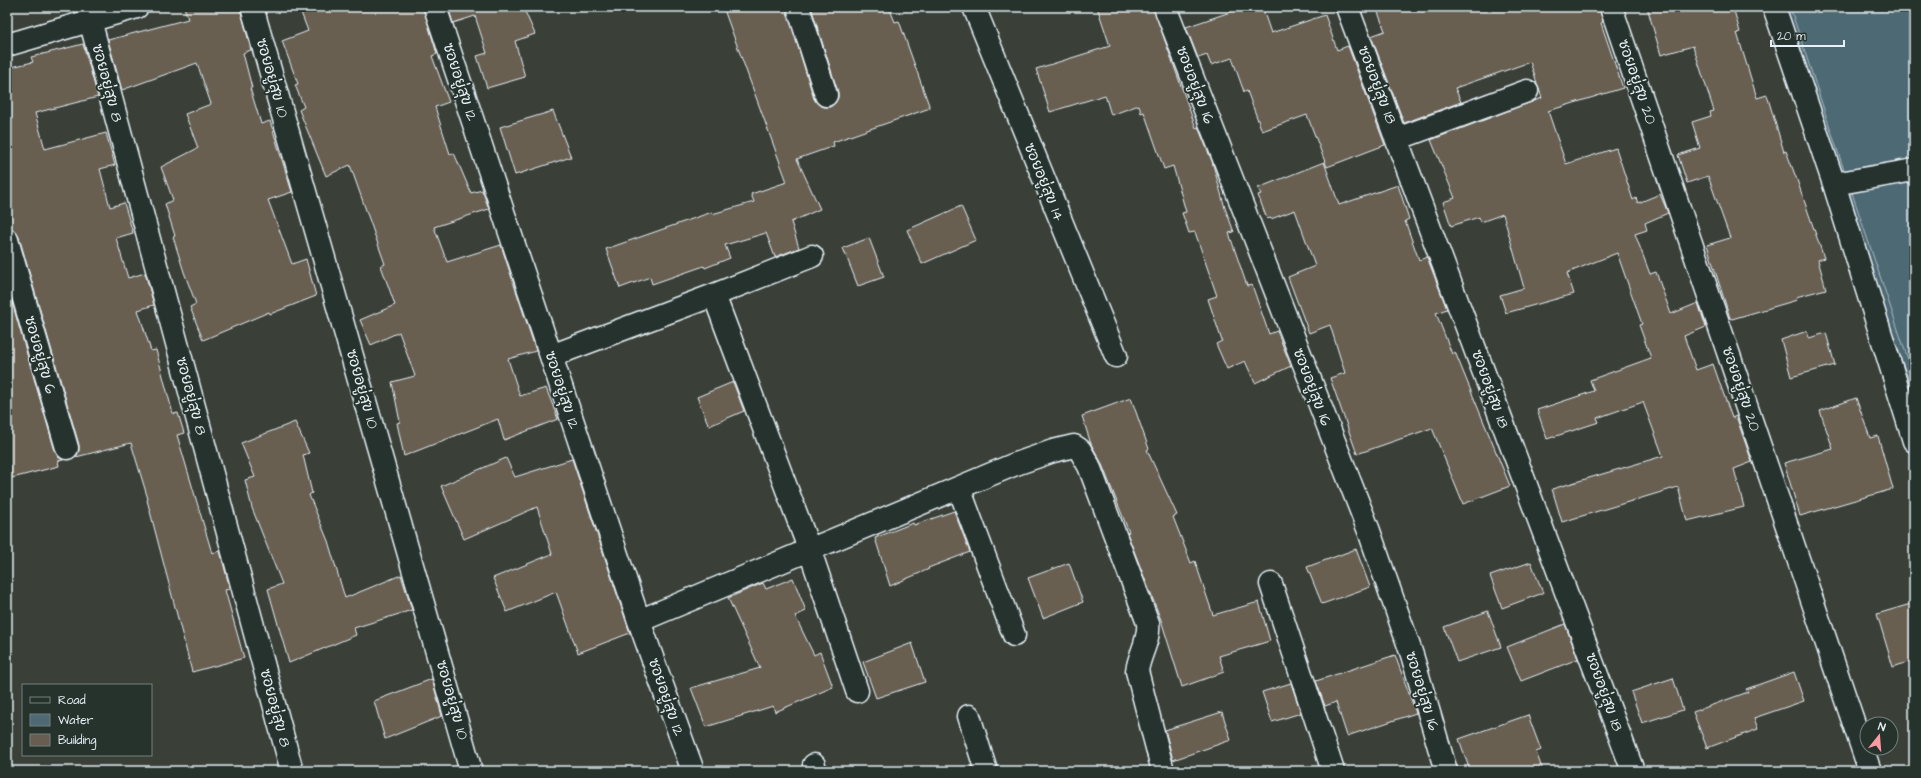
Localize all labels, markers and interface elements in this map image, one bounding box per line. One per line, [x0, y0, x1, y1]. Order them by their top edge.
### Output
scale bar [1771, 22, 1844, 48]
text: 20 m [1777, 28, 1806, 45]
street label: ซอยอยู่สุข 10 [251, 36, 294, 121]
street label: ซอยอยู่สุข 20 [1613, 37, 1662, 128]
street label: ซอยอยู่สุข 12 [438, 40, 483, 124]
street label: ซอยอยู่สุข 8 [86, 42, 128, 125]
street label: ซอยอยู่สุข 16 [1171, 43, 1220, 127]
street label: ซอยอยู่สุข 18 [1352, 43, 1402, 127]
street label: ซอยอยู่สุข 14 [1019, 140, 1069, 224]
street label: ซอยอยู่สุข 6 [19, 314, 61, 397]
street label: ซอยอยู่สุข 20 [1717, 344, 1766, 435]
street label: ซอยอยู่สุข 16 [1288, 345, 1337, 429]
street label: ซอยอยู่สุข 10 [341, 347, 384, 432]
street label: ซอยอยู่สุข 18 [1466, 347, 1514, 431]
street label: ซอยอยู่สุข 12 [540, 348, 585, 432]
street label: ซอยอยู่สุข 8 [170, 355, 212, 438]
street label: ซอยอยู่สุข 16 [1400, 649, 1444, 734]
street label: ซอยอยู่สุข 18 [1580, 650, 1628, 734]
street label: ซอยอยู่สุข 12 [643, 655, 689, 739]
street label: ซอยอยู่สุข 10 [431, 658, 474, 743]
street label: ซอยอยู่สุข 8 [254, 667, 296, 750]
legend [22, 684, 152, 756]
text: Road [58, 692, 86, 709]
text: Water [58, 712, 94, 729]
north arrow [1859, 716, 1899, 756]
text: N [1876, 719, 1887, 735]
text: Building [58, 732, 96, 750]

